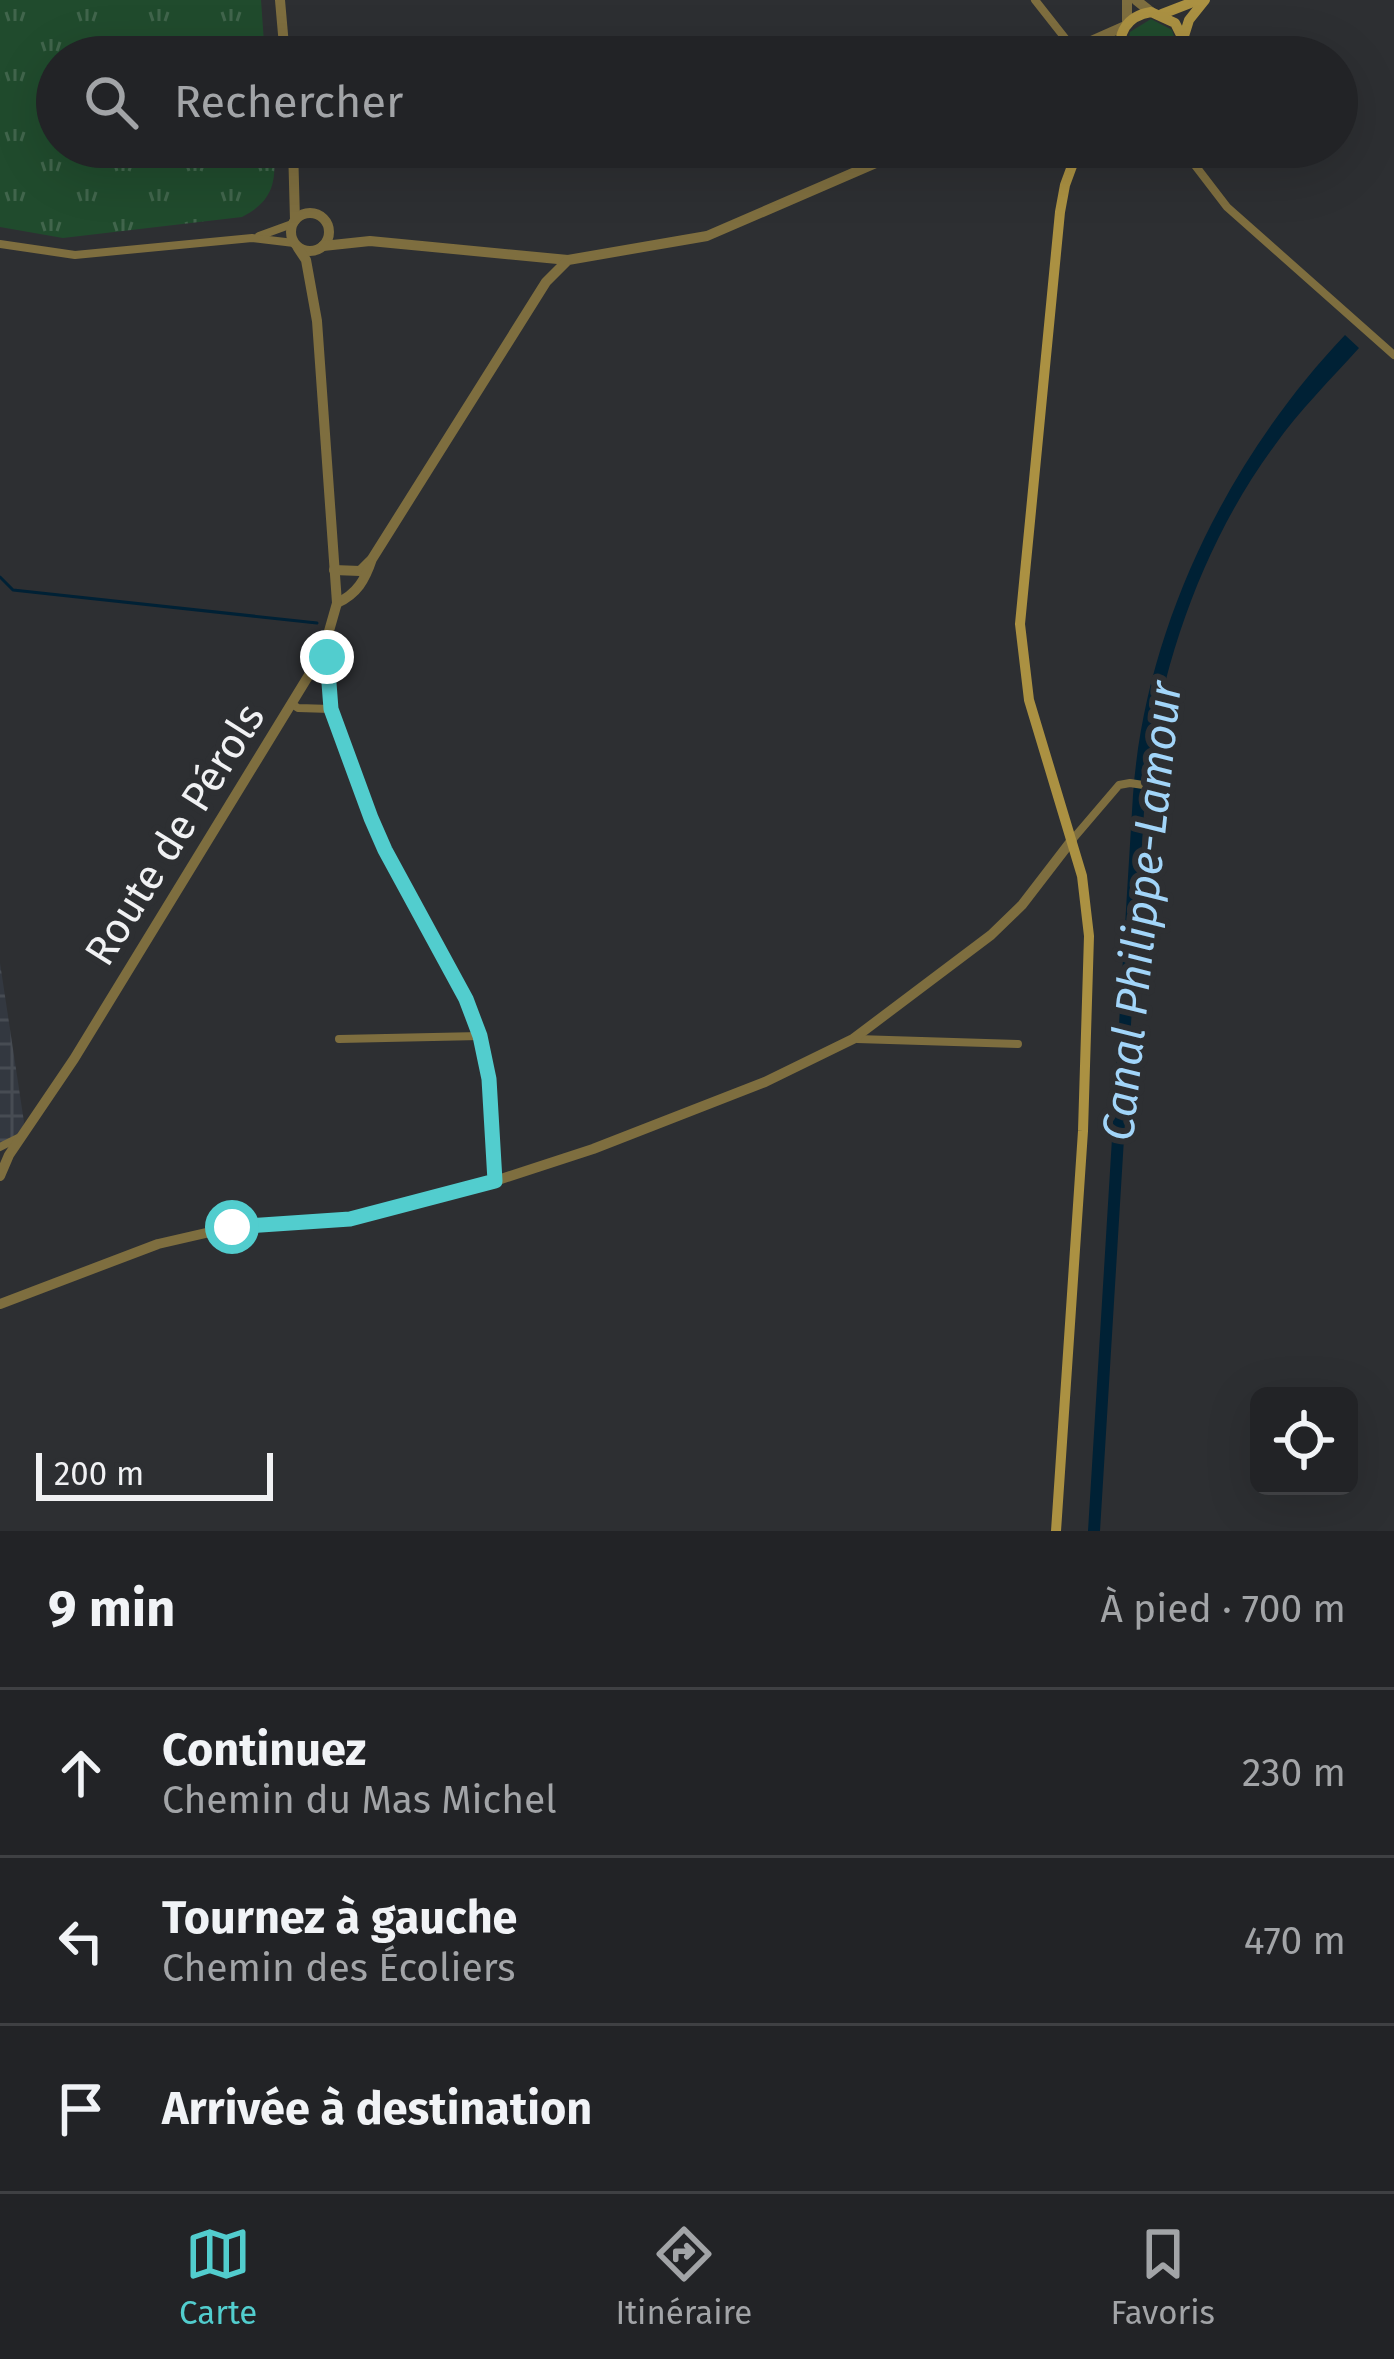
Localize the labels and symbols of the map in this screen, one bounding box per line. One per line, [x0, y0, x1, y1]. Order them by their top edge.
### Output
route end [300, 630, 354, 684]
water label: Canal Philippe-Lamour [1091, 677, 1193, 1144]
street label: Route de Pérols [74, 695, 275, 975]
route start [205, 1200, 259, 1254]
scale bar [36, 1447, 273, 1500]

